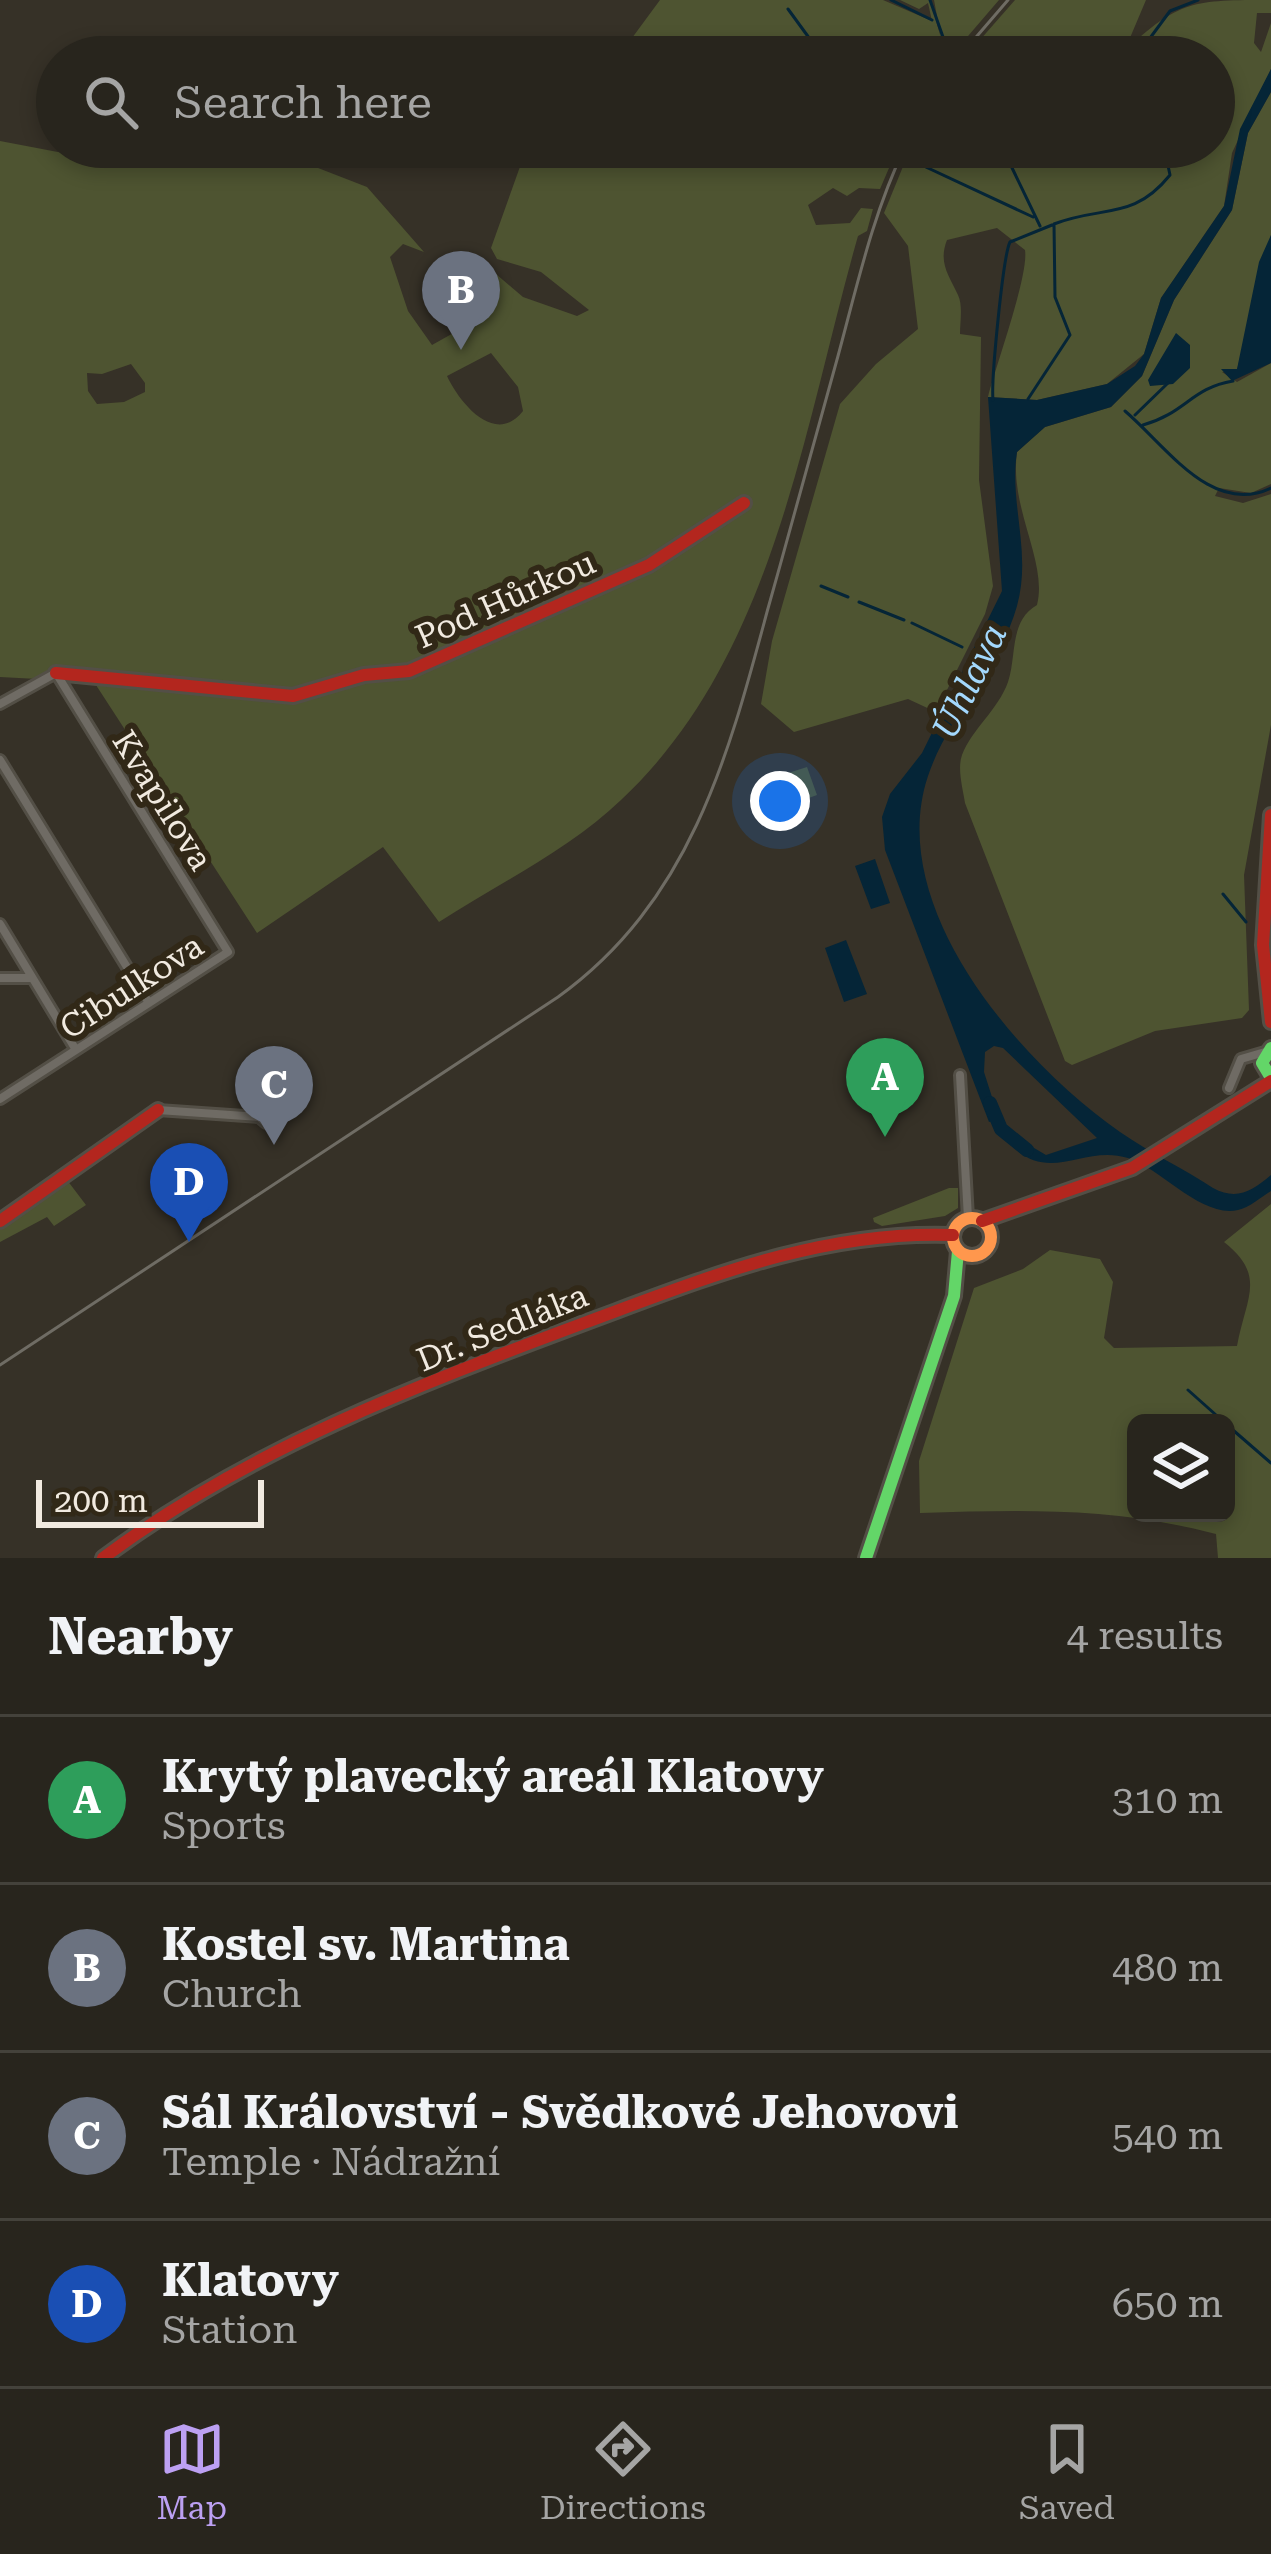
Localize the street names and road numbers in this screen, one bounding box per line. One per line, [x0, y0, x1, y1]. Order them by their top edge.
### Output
street label: Pod Hůrkou [409, 542, 601, 656]
street label: Kvapilova [104, 723, 221, 877]
street label: Cibulkova [53, 926, 210, 1047]
street label: Dr. Sedláka [411, 1275, 593, 1379]

